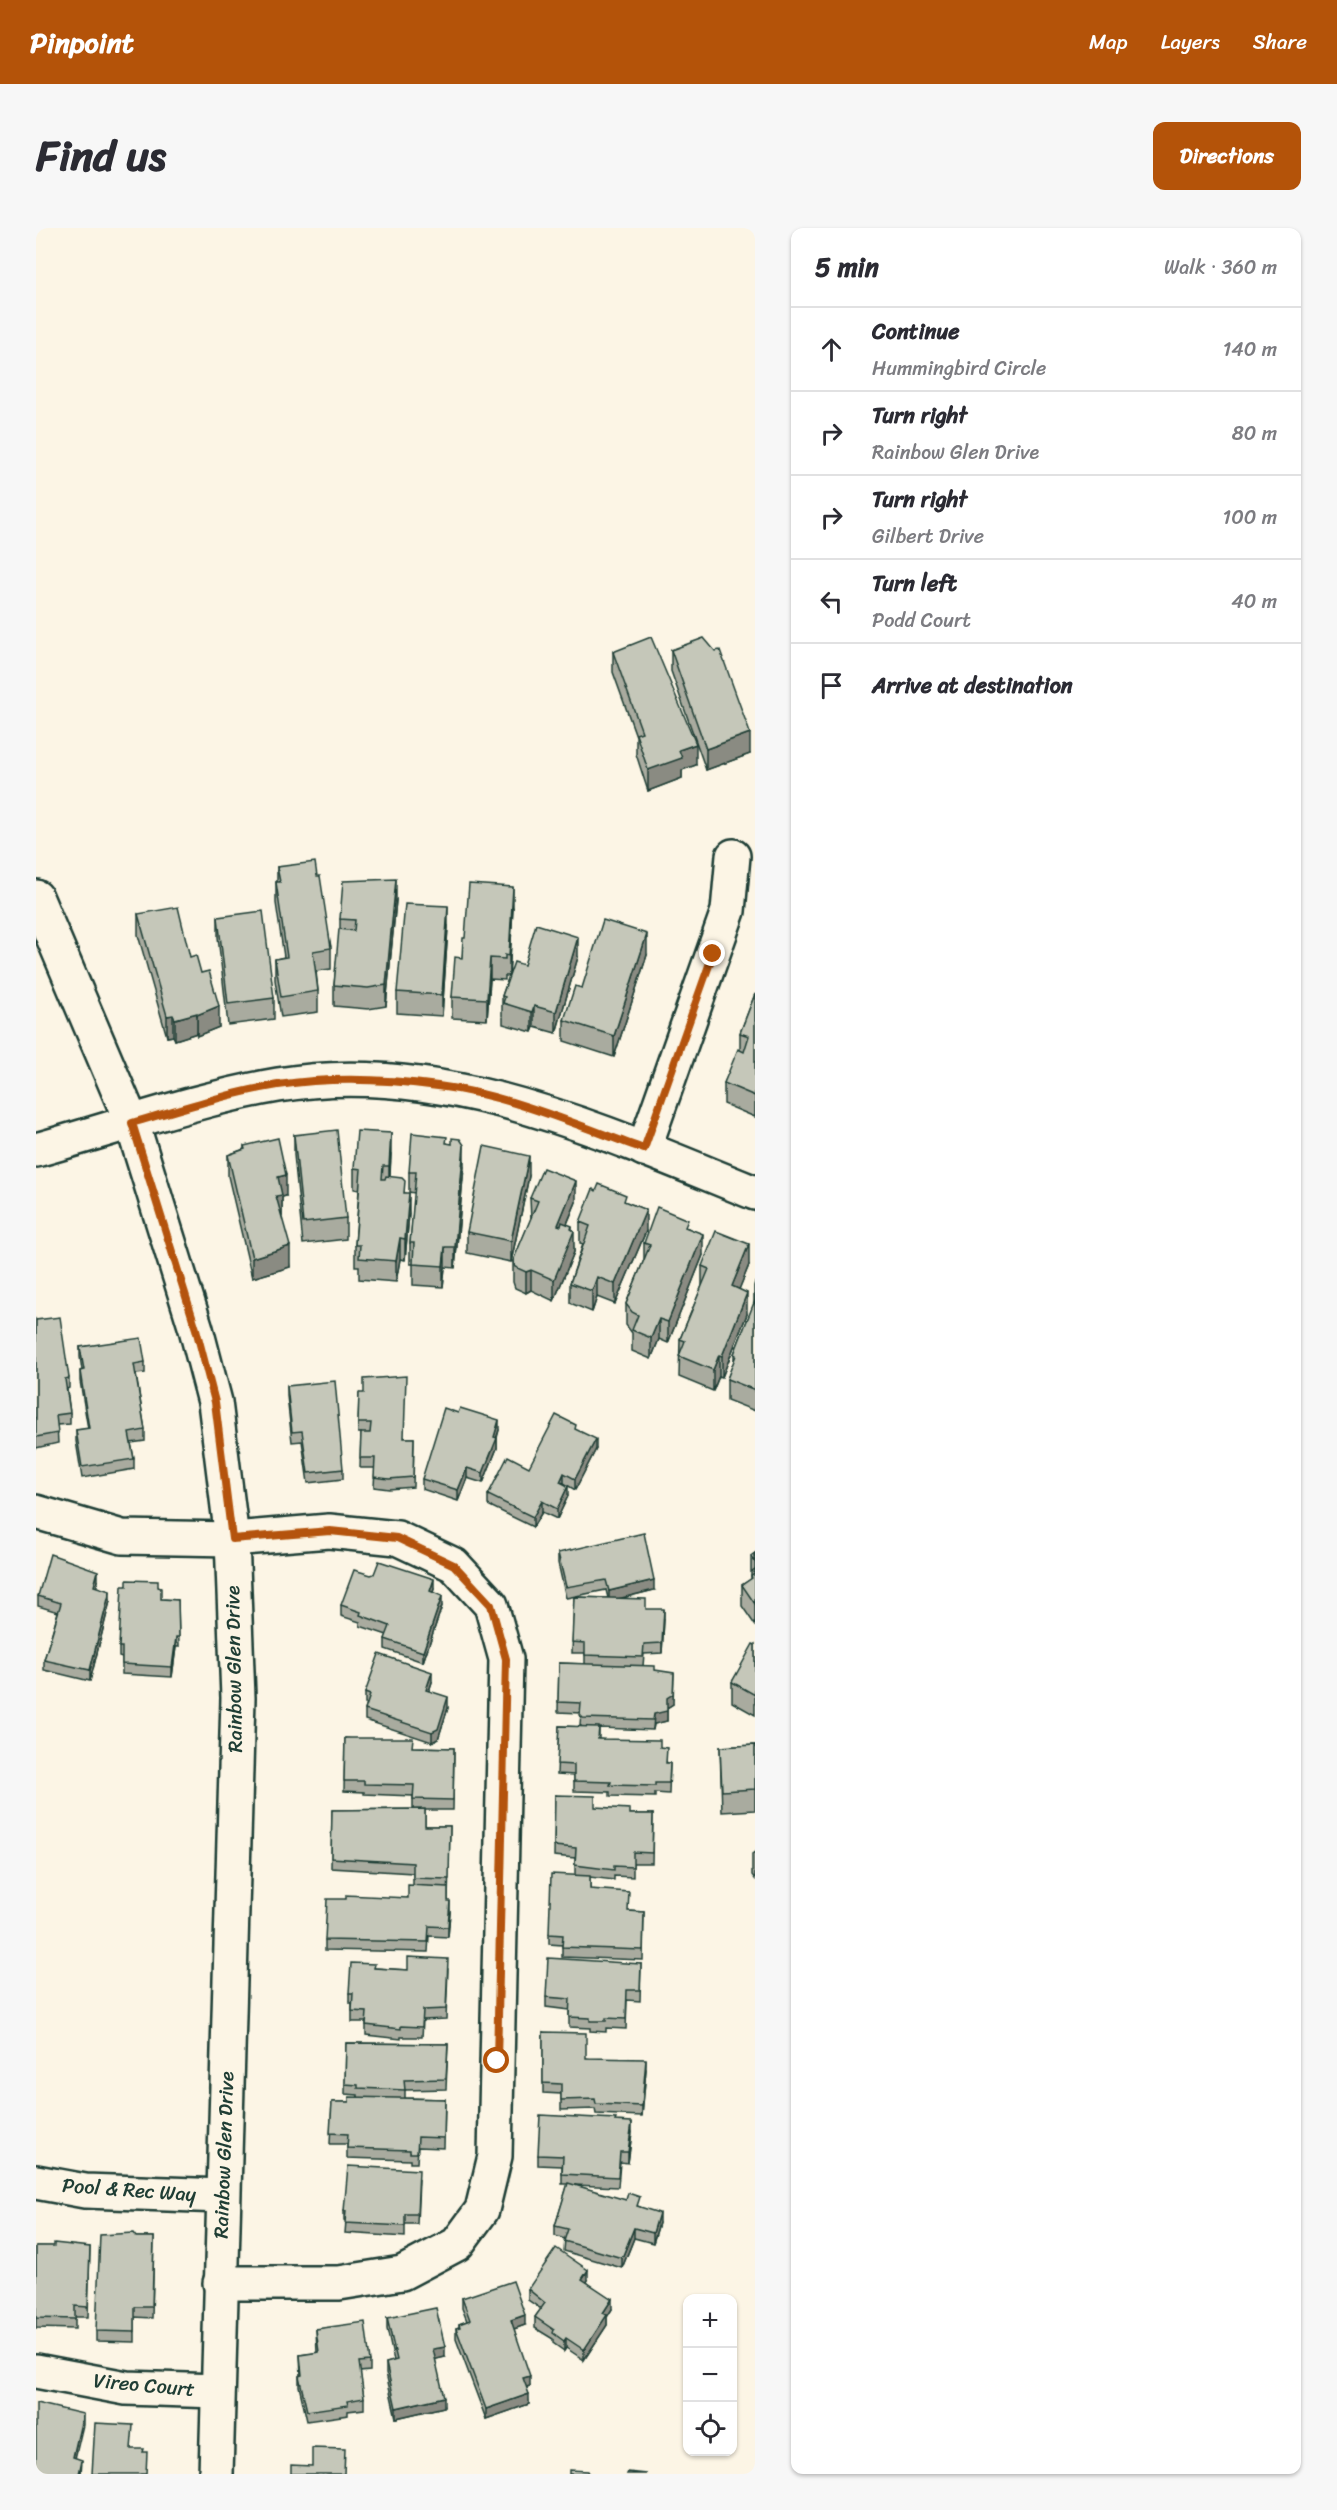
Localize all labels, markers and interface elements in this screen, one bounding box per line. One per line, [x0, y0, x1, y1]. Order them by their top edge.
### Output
text: Pinpoint [30, 18, 134, 67]
text: Map [1089, 23, 1128, 61]
text: Layers [1161, 23, 1220, 61]
text: Share [1253, 23, 1307, 61]
text: Find us [36, 119, 166, 193]
button: Directions [1153, 122, 1301, 190]
text: 5 min [815, 244, 879, 290]
text: Walk · 360 m [1164, 250, 1277, 285]
text: Continue [872, 312, 960, 351]
text: 140 m [1223, 332, 1277, 367]
icon: ahead [815, 333, 848, 366]
text: Hummingbird Circle [872, 351, 1046, 386]
text: Turn right [872, 396, 967, 435]
text: 80 m [1232, 416, 1277, 451]
icon: right [815, 417, 848, 450]
text: Rainbow Glen Drive [872, 435, 1039, 470]
text: Turn right [872, 480, 967, 519]
text: 100 m [1223, 500, 1277, 535]
icon: right [815, 501, 848, 534]
text: Gilbert Drive [872, 519, 984, 554]
text: Turn left [872, 564, 957, 603]
text: 40 m [1231, 584, 1277, 619]
icon: left [815, 585, 848, 618]
text: Podd Court [872, 603, 971, 638]
text: Arrive at destination [872, 666, 1073, 705]
icon: arrive [815, 669, 848, 702]
route end [699, 940, 725, 966]
street label: Rainbow Glen Drive [215, 1585, 253, 1753]
route start [483, 2047, 509, 2073]
street label: Rainbow Glen Drive [204, 2071, 244, 2239]
street label: Pool & Rec Way [61, 2168, 198, 2212]
map controls [683, 2294, 737, 2456]
button: + [683, 2294, 737, 2348]
button: − [683, 2348, 737, 2402]
street label: Vireo Court [92, 2363, 196, 2407]
button: locate [683, 2402, 737, 2456]

